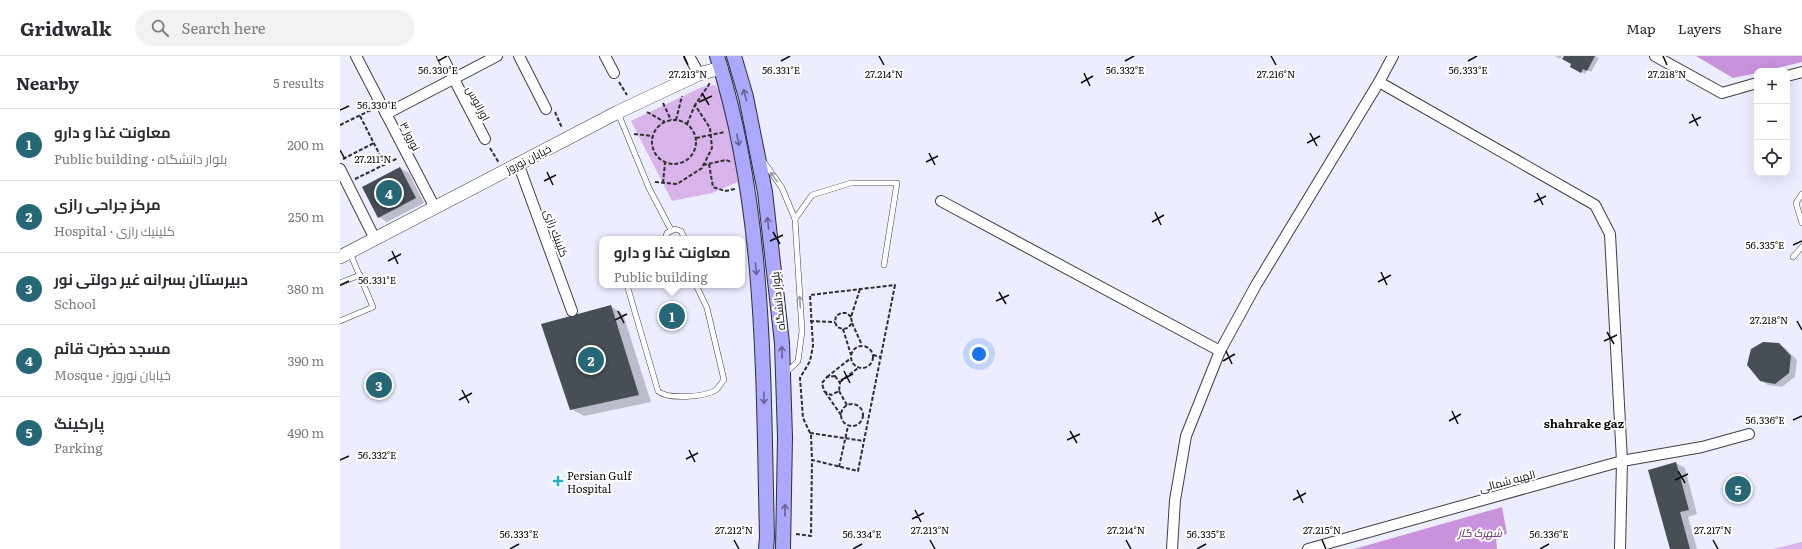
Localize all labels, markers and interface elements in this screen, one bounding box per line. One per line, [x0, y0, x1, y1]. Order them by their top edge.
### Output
search box [135, 10, 415, 46]
text: Gridwalk [20, 14, 111, 42]
text: Search here [181, 16, 266, 39]
icon: search [149, 17, 171, 39]
text: Map [1626, 18, 1656, 38]
text: Layers [1678, 18, 1721, 38]
text: Share [1743, 18, 1782, 38]
text: 56.330°E [418, 62, 458, 77]
text: 56.331°E [762, 62, 800, 77]
text: 56.332°E [1106, 62, 1144, 77]
text: 56.333°E [1448, 62, 1488, 77]
text: 27.213°N [669, 66, 707, 81]
text: 27.214°N [865, 66, 903, 81]
text: 27.216°N [1257, 66, 1295, 81]
text: 27.218°N [1648, 66, 1686, 81]
map controls [1754, 68, 1790, 176]
button: + [1754, 68, 1790, 104]
text: Nearby [16, 70, 79, 95]
text: 5 results [273, 73, 324, 92]
street label: اورانوس [463, 83, 495, 123]
one-way arrow [741, 89, 748, 102]
text: 56.330°E [357, 97, 397, 112]
button: − [1754, 104, 1790, 140]
street label: نوروز ۳ [397, 119, 425, 153]
text: معاونت غذا و دارو [54, 120, 171, 143]
one-way arrow [734, 133, 742, 146]
text: 1 [26, 135, 32, 154]
text: 200 m [287, 135, 324, 154]
street label: خیابان نوروز [501, 140, 554, 177]
button: locate [1754, 140, 1790, 176]
text: Public building · بلوار دانشگاه [54, 149, 227, 168]
text: 27.211°N [354, 151, 392, 166]
one-way arrow [770, 172, 778, 183]
pin: 4 [376, 178, 402, 208]
text: مرکز جراحی رازی [54, 192, 161, 215]
text: 2 [26, 207, 32, 226]
text: 250 m [288, 207, 324, 226]
street label: كلينيك رازی [541, 207, 573, 259]
one-way arrow [764, 217, 772, 230]
text: Hospital · كلينيك رازی [54, 221, 175, 240]
popup [599, 236, 745, 288]
text: 56.335°E [1745, 237, 1785, 252]
text: معاونت غذا و دارو [614, 240, 730, 263]
one-way arrow [752, 262, 759, 275]
text: دبیرستان بسرانه غیر دولتی نور [54, 267, 248, 290]
text: Public building [614, 267, 708, 286]
street label: بلوار دانشگاه [766, 271, 788, 331]
text: 56.331°E [358, 272, 396, 287]
text: 3 [25, 279, 33, 298]
text: 380 m [287, 279, 324, 298]
text: School [54, 294, 96, 313]
one-way arrow [797, 296, 804, 309]
pin: 1 [659, 301, 685, 331]
text: 27.218°N [1750, 312, 1788, 327]
text: مسجد حضرت قائم [54, 336, 171, 359]
your location [969, 344, 989, 364]
pin: 2 [578, 345, 604, 375]
one-way arrow [778, 346, 786, 359]
text: 4 [25, 351, 33, 370]
text: 390 m [287, 351, 324, 370]
text: Mosque · خیابان نوروز [54, 365, 171, 384]
pin: 3 [366, 370, 392, 400]
one-way arrow [760, 391, 768, 404]
text: پارکینگ [54, 411, 104, 434]
text: 56.336°E [1745, 412, 1785, 427]
district label: shahrake gaz [1544, 414, 1625, 432]
text: 5 [25, 423, 33, 442]
text: 490 m [287, 423, 324, 442]
text: Parking [54, 438, 103, 457]
text: 56.332°E [358, 447, 396, 462]
street label: الهیه شمالی [1477, 465, 1537, 495]
place label: Persian Gulf Hospital [567, 467, 632, 496]
pin: 5 [1725, 474, 1751, 504]
marker: Persian Gulf Hospital [552, 475, 564, 487]
one-way arrow [781, 504, 789, 517]
text: 27.212°N [715, 522, 753, 537]
text: 27.213°N [911, 522, 949, 537]
text: 27.214°N [1107, 522, 1145, 537]
text: 27.215°N [1303, 522, 1341, 537]
text: 27.217°N [1694, 522, 1732, 537]
park label: شهرک گاز [1456, 524, 1503, 540]
text: 56.333°E [499, 526, 539, 541]
text: 56.334°E [842, 526, 882, 541]
text: 56.335°E [1186, 526, 1226, 541]
text: 56.336°E [1529, 526, 1569, 541]

